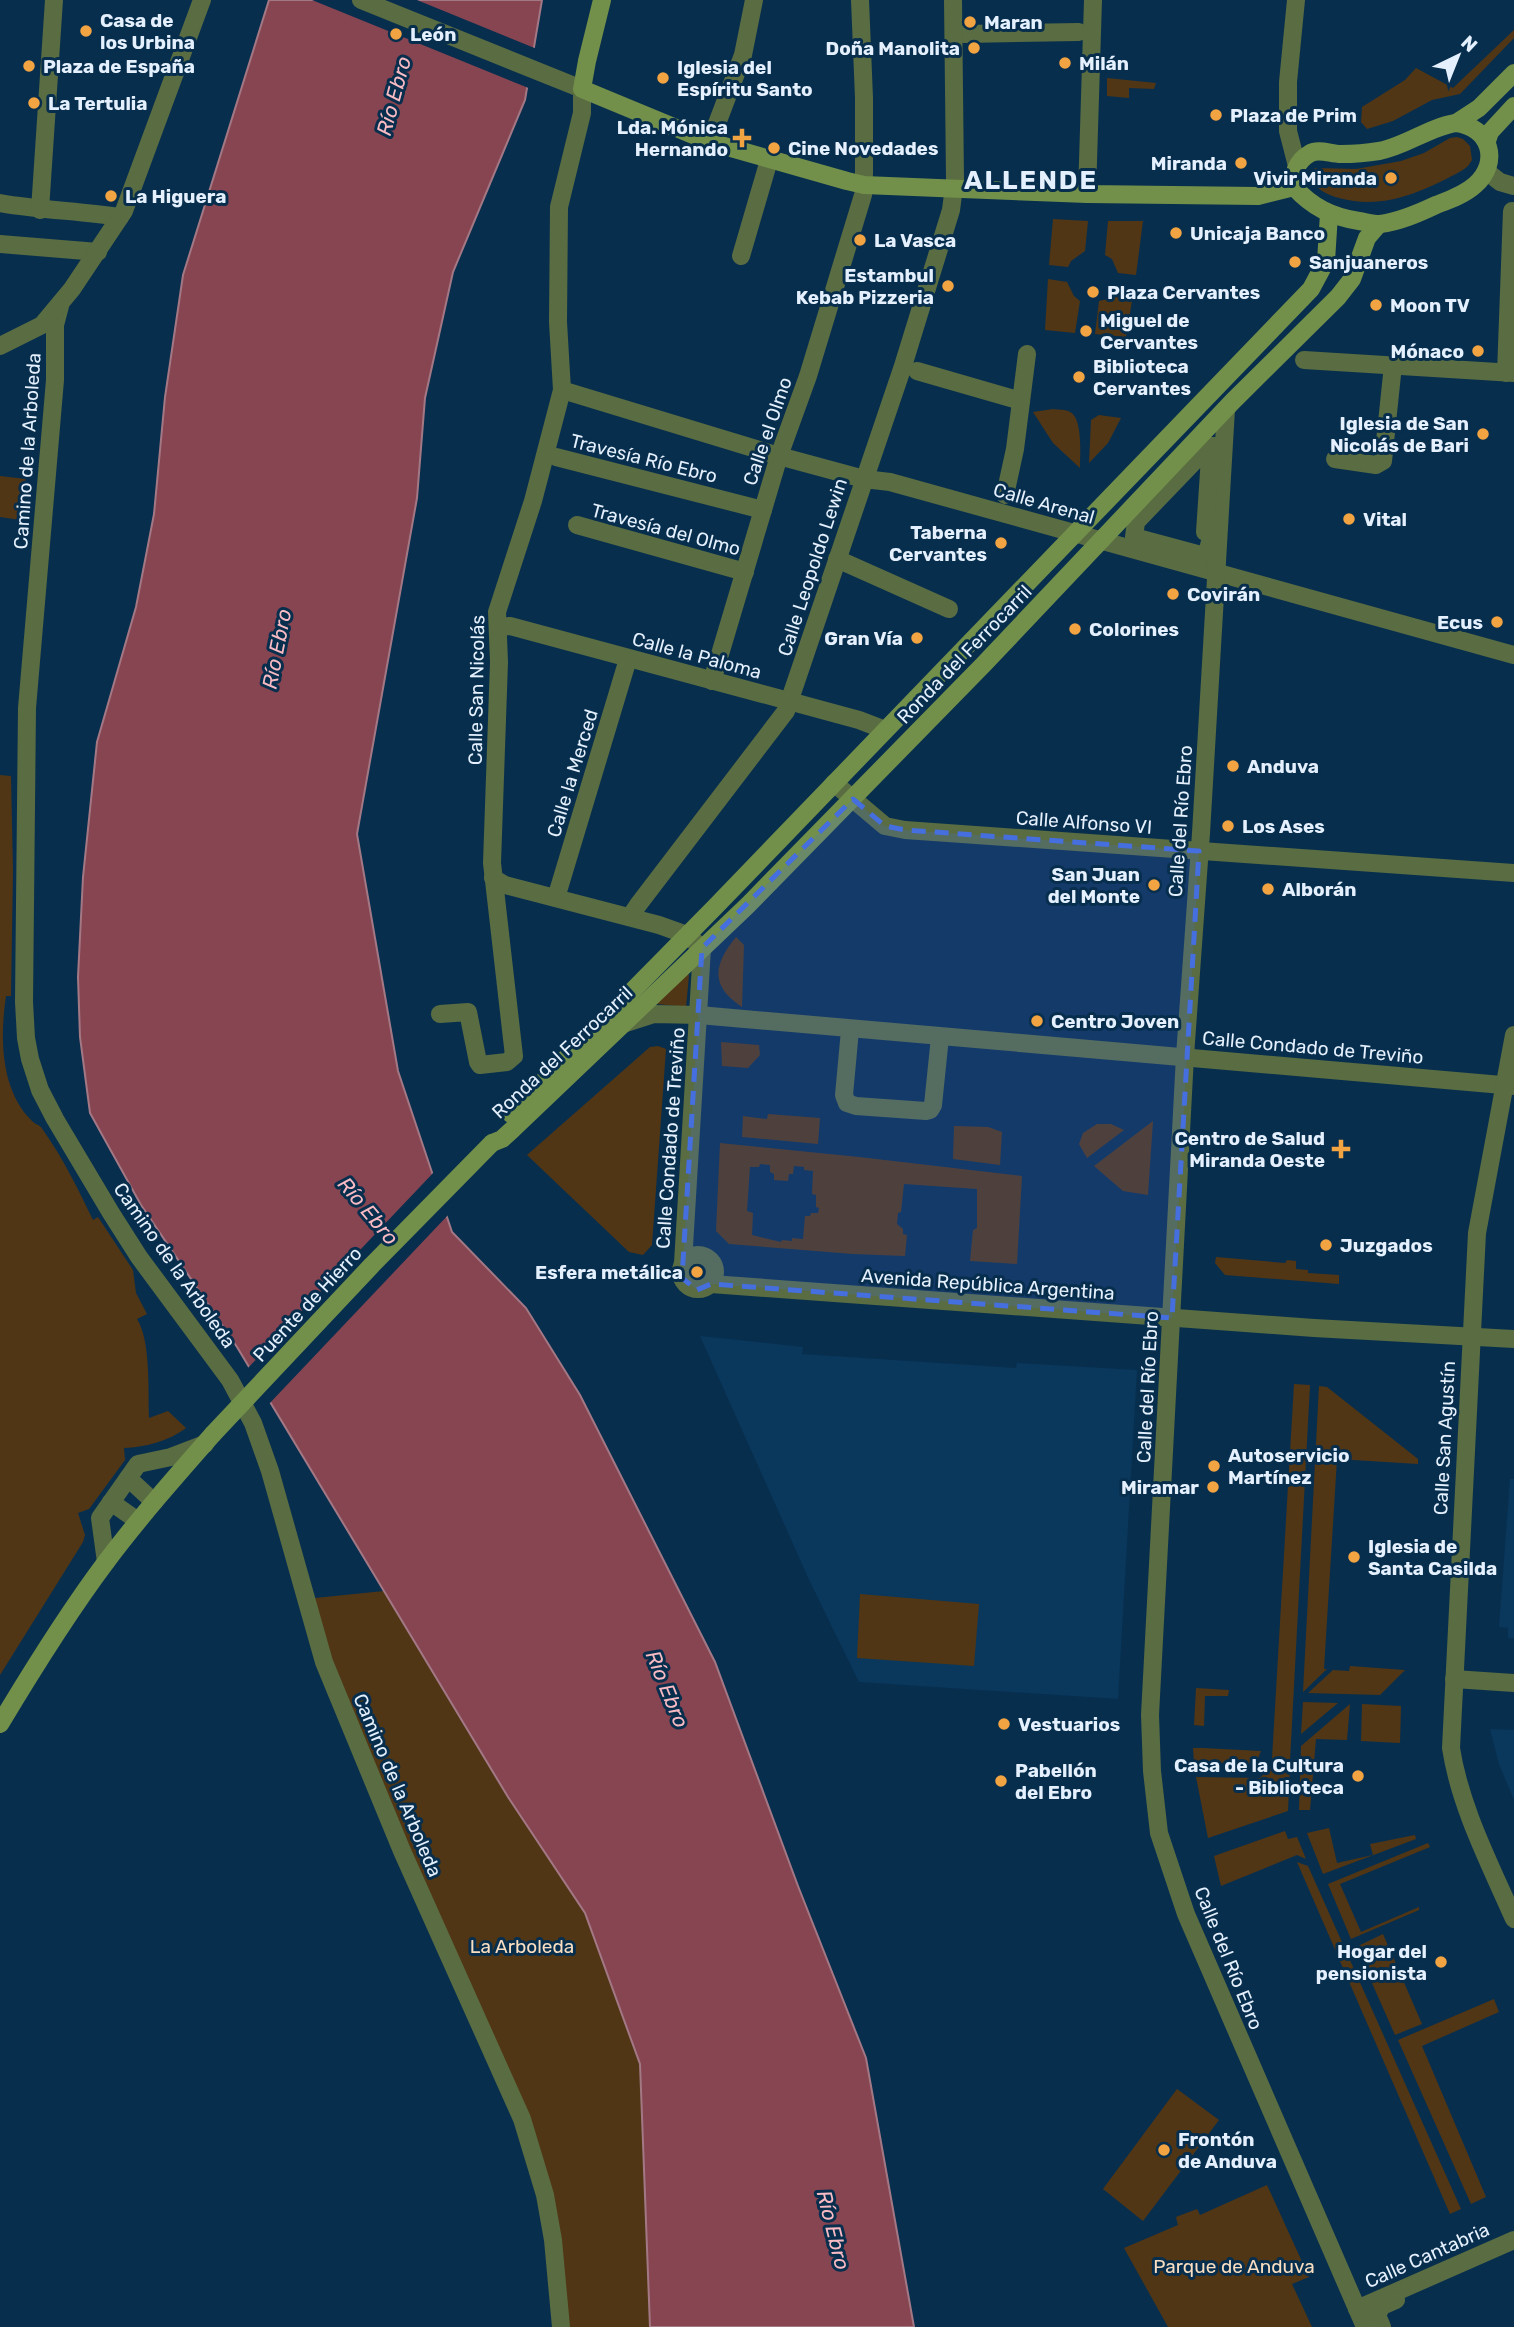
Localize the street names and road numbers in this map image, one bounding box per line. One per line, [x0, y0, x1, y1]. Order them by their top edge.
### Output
street label: Camino de la Arboleda [9, 352, 46, 550]
street label: Calle el Olmo [738, 374, 797, 488]
street label: Travesía Río Ebro [568, 429, 720, 488]
street label: Calle Leopoldo Lewin [773, 475, 852, 659]
street label: Calle Arenal [991, 478, 1097, 529]
street label: Travesía del Olmo [589, 499, 743, 560]
street label: Ronda del Ferrocarril [892, 580, 1036, 728]
street label: Calle San Nicolás [464, 615, 489, 765]
street label: Calle la Paloma [630, 627, 764, 684]
street label: Calle la Merced [542, 706, 603, 840]
street label: Calle del Río Ebro [1164, 744, 1197, 898]
street label: Calle Alfonso VI [1015, 806, 1153, 839]
street label: Ronda del Ferrocarril [487, 981, 637, 1123]
street label: Calle Condado de Treviño [1201, 1026, 1424, 1069]
street label: Calle Condado de Treviño [651, 1027, 690, 1250]
street label: Camino de la Arboleda [109, 1178, 240, 1352]
street label: Puente de Hierro [248, 1242, 367, 1367]
street label: Avenida República Argentina [860, 1264, 1115, 1305]
street label: Calle del Río Ebro [1132, 1310, 1163, 1464]
street label: Calle San Agustín [1429, 1360, 1460, 1516]
street label: Camino de la Arboleda [349, 1690, 447, 1880]
street label: Calle del Río Ebro [1189, 1883, 1268, 2033]
street label: Calle Cantabria [1361, 2218, 1493, 2293]

